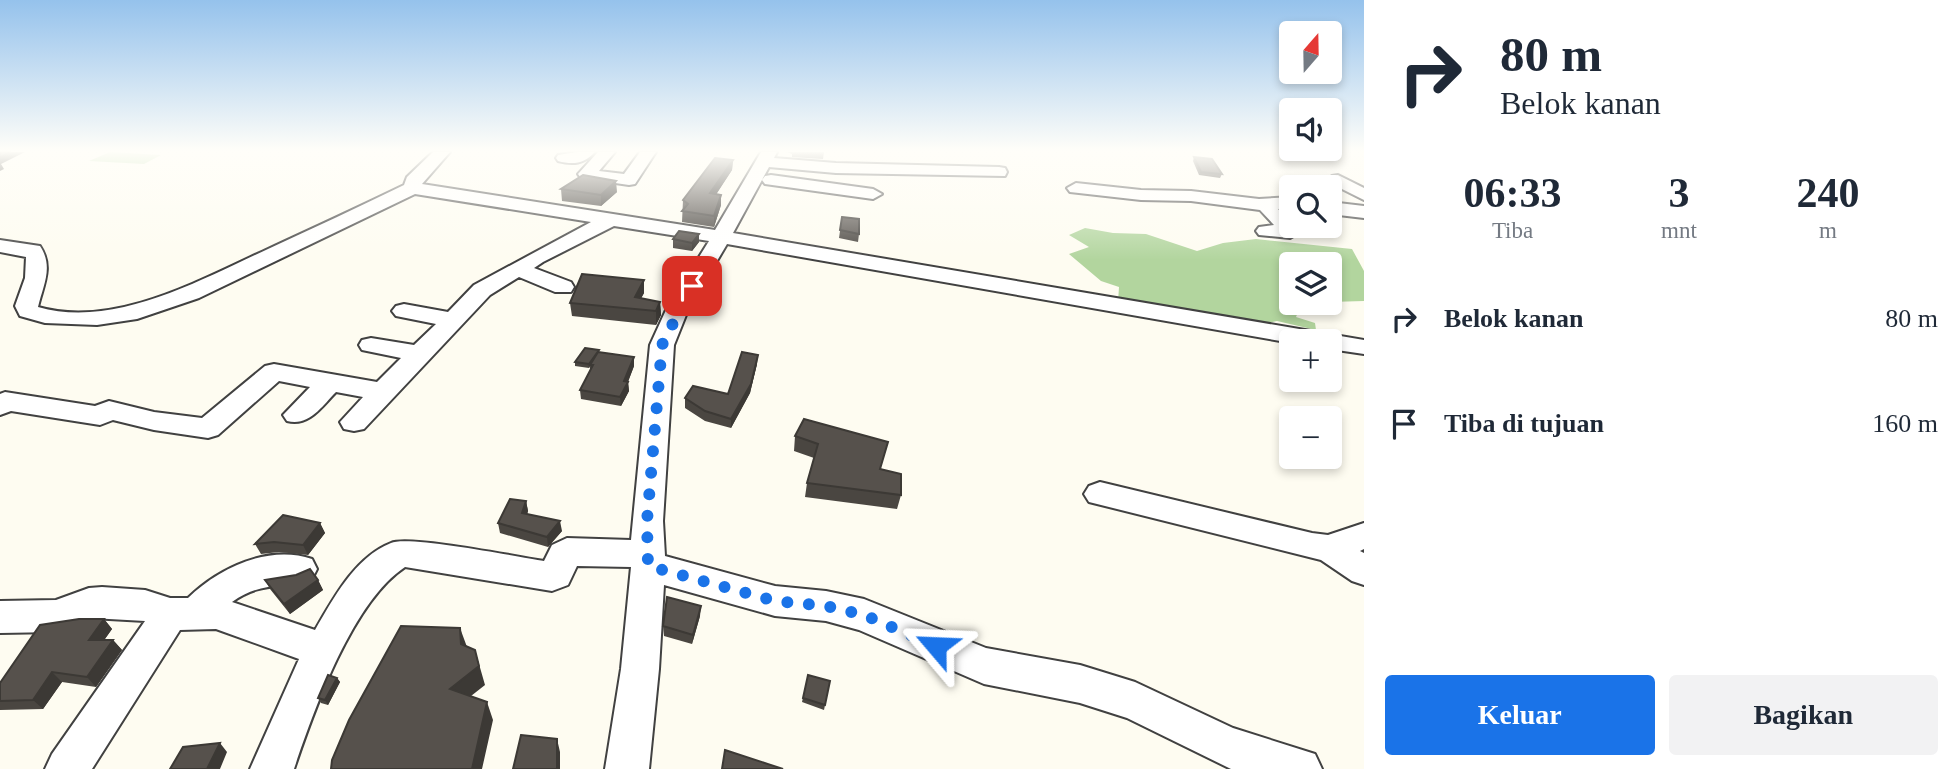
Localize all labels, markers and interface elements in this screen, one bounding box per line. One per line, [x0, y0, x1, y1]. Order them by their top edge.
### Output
north arrow [1279, 21, 1342, 84]
map controls [1279, 21, 1342, 469]
text: 80 m [1500, 27, 1602, 82]
icon: right [1385, 28, 1476, 119]
text: Belok kanan [1500, 85, 1661, 121]
button: sound [1279, 98, 1342, 161]
text: 06:33 [1464, 170, 1562, 216]
text: 3 [1668, 170, 1689, 216]
text: 240 [1796, 170, 1859, 216]
button: search [1279, 175, 1342, 238]
text: Tiba [1492, 218, 1533, 243]
text: mnt [1661, 218, 1697, 243]
text: m [1819, 218, 1837, 243]
button: layers [1279, 252, 1342, 315]
pin [662, 256, 722, 316]
icon: arrive [673, 267, 711, 305]
icon: right [1385, 300, 1423, 338]
text: Belok kanan [1444, 304, 1583, 333]
text: 80 m [1885, 304, 1938, 333]
button: + [1279, 329, 1342, 392]
icon: arrive [1385, 405, 1423, 443]
button: − [1279, 406, 1342, 469]
text: Tiba di tujuan [1444, 409, 1604, 438]
text: 160 m [1872, 409, 1938, 438]
position arrow [899, 609, 973, 683]
button: Keluar [1385, 675, 1655, 755]
button: Bagikan [1669, 675, 1938, 755]

